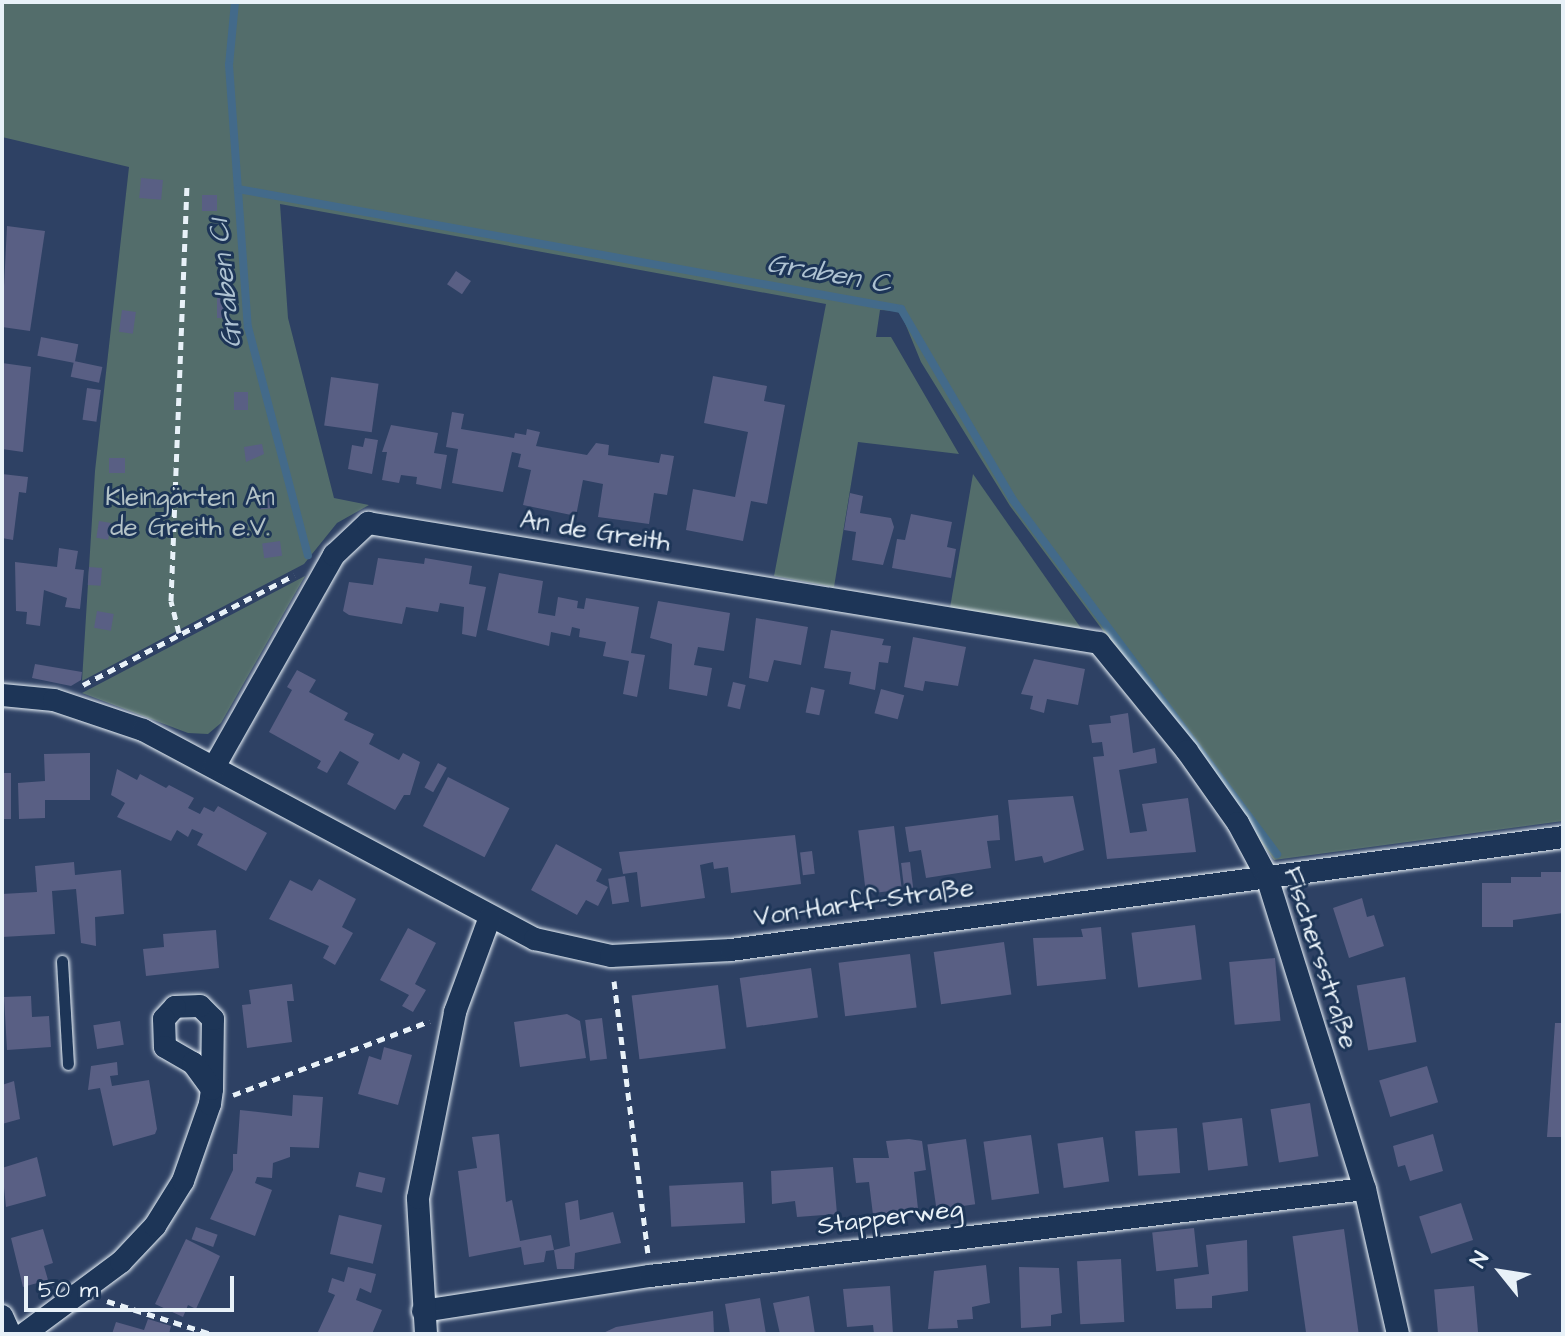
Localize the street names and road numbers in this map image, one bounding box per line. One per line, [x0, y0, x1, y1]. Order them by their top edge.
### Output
street label: An de Greith [518, 505, 672, 559]
street label: Fischersstraße [1276, 863, 1364, 1053]
street label: Von-Harff-Straße [752, 872, 976, 934]
street label: Stapperweg [815, 1194, 965, 1242]

